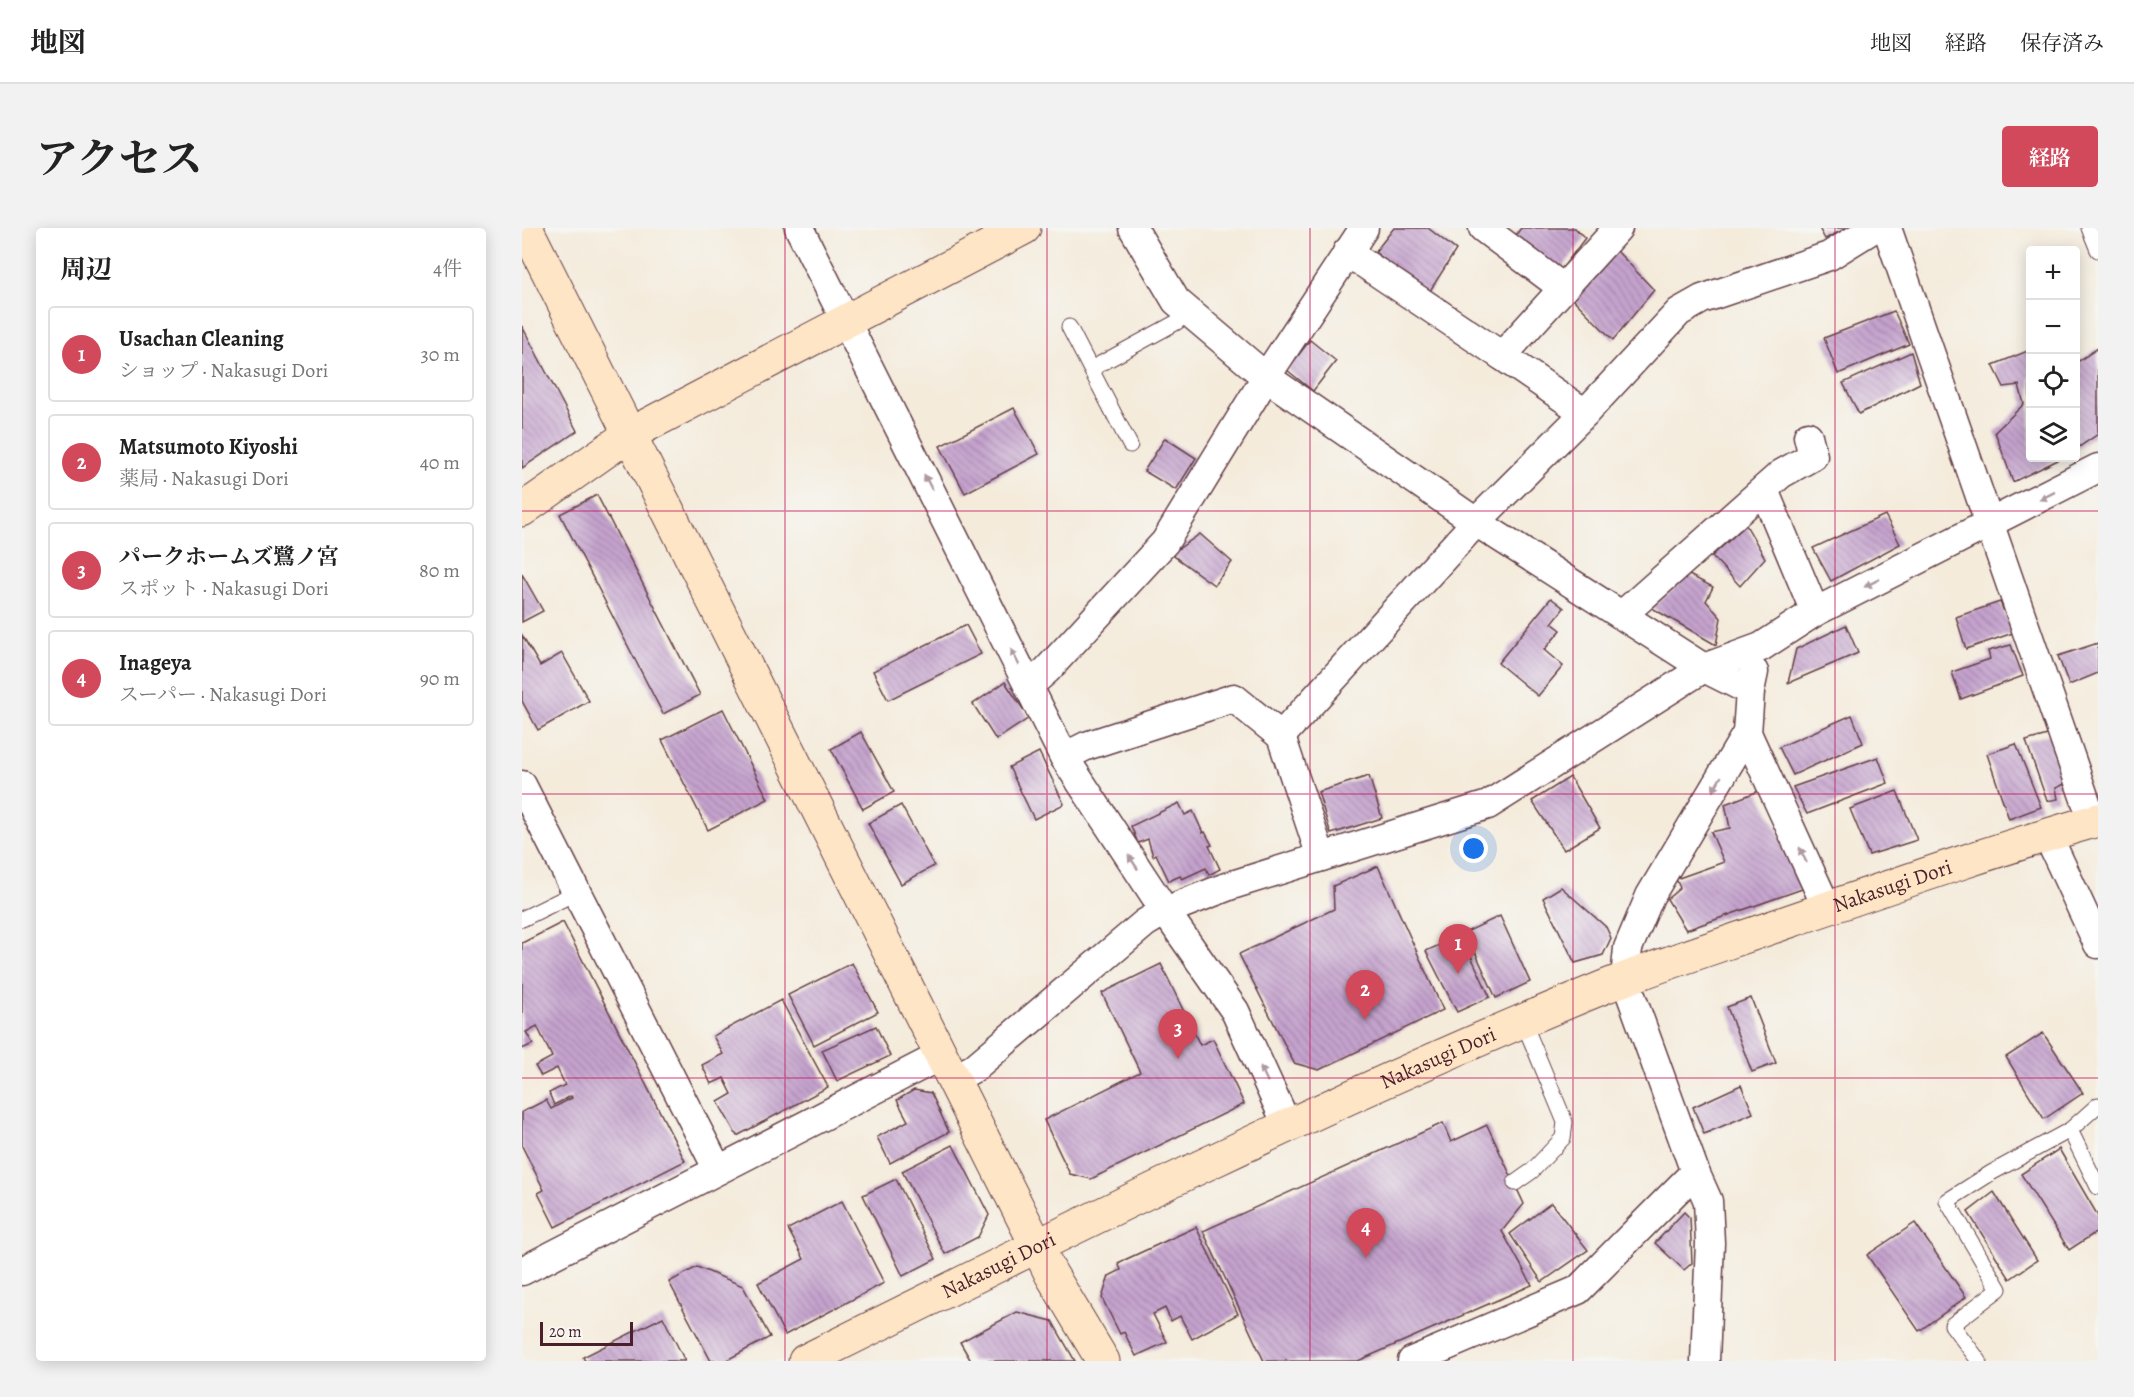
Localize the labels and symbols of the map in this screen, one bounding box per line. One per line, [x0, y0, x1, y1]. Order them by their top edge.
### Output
one-way arrow [923, 474, 933, 491]
one-way arrow [2038, 491, 2055, 500]
one-way arrow [1864, 578, 1881, 588]
one-way arrow [1011, 648, 1020, 665]
one-way arrow [1712, 776, 1722, 793]
your location [1459, 834, 1488, 863]
one-way arrow [1799, 846, 1808, 863]
street label: Nakasugi Dori [1829, 853, 1956, 919]
one-way arrow [1127, 854, 1138, 870]
pin: 1 [1438, 924, 1478, 974]
pin: 2 [1346, 970, 1384, 1020]
pin: 3 [1158, 1010, 1198, 1059]
street label: Nakasugi Dori [1376, 1020, 1500, 1096]
one-way arrow [1259, 1066, 1268, 1083]
pin: 4 [1346, 1208, 1386, 1258]
street label: Nakasugi Dori [937, 1225, 1060, 1305]
scale bar [540, 1319, 633, 1346]

